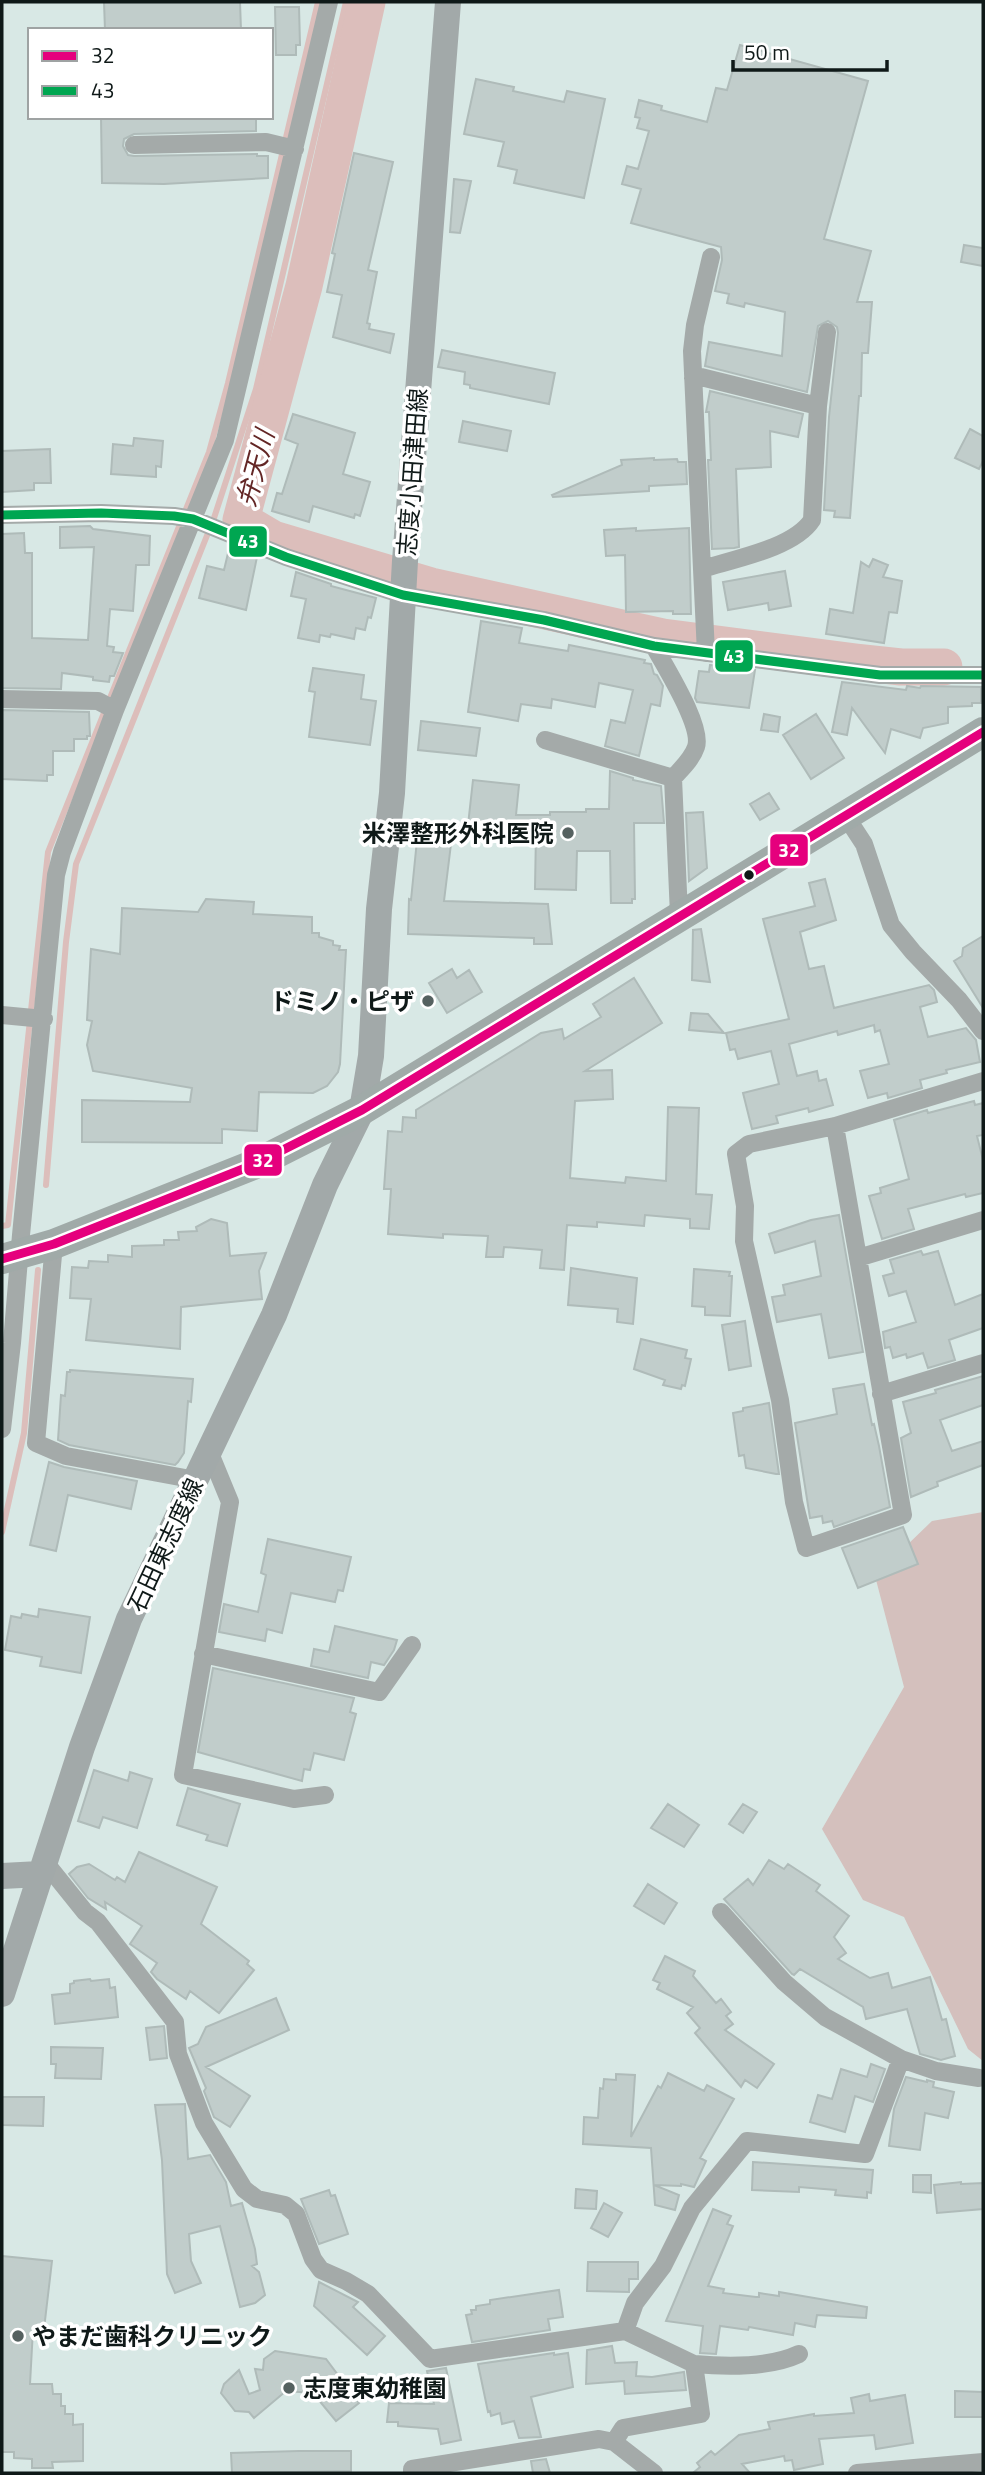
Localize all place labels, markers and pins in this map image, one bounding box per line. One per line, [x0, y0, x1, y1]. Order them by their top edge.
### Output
place label: 米澤整形外科医院 [362, 815, 554, 851]
marker: 米澤整形外科医院 [560, 825, 576, 841]
unlabelled marker [742, 868, 756, 882]
place label: ドミノ・ピザ [270, 983, 414, 1019]
marker: ドミノ・ピザ [420, 993, 436, 1009]
place label: やまだ歯科クリニック [32, 2318, 272, 2354]
marker: やまだ歯科クリニック [10, 2328, 26, 2344]
place label: 志度東幼稚園 [303, 2370, 447, 2406]
marker: 志度東幼稚園 [281, 2380, 297, 2396]

